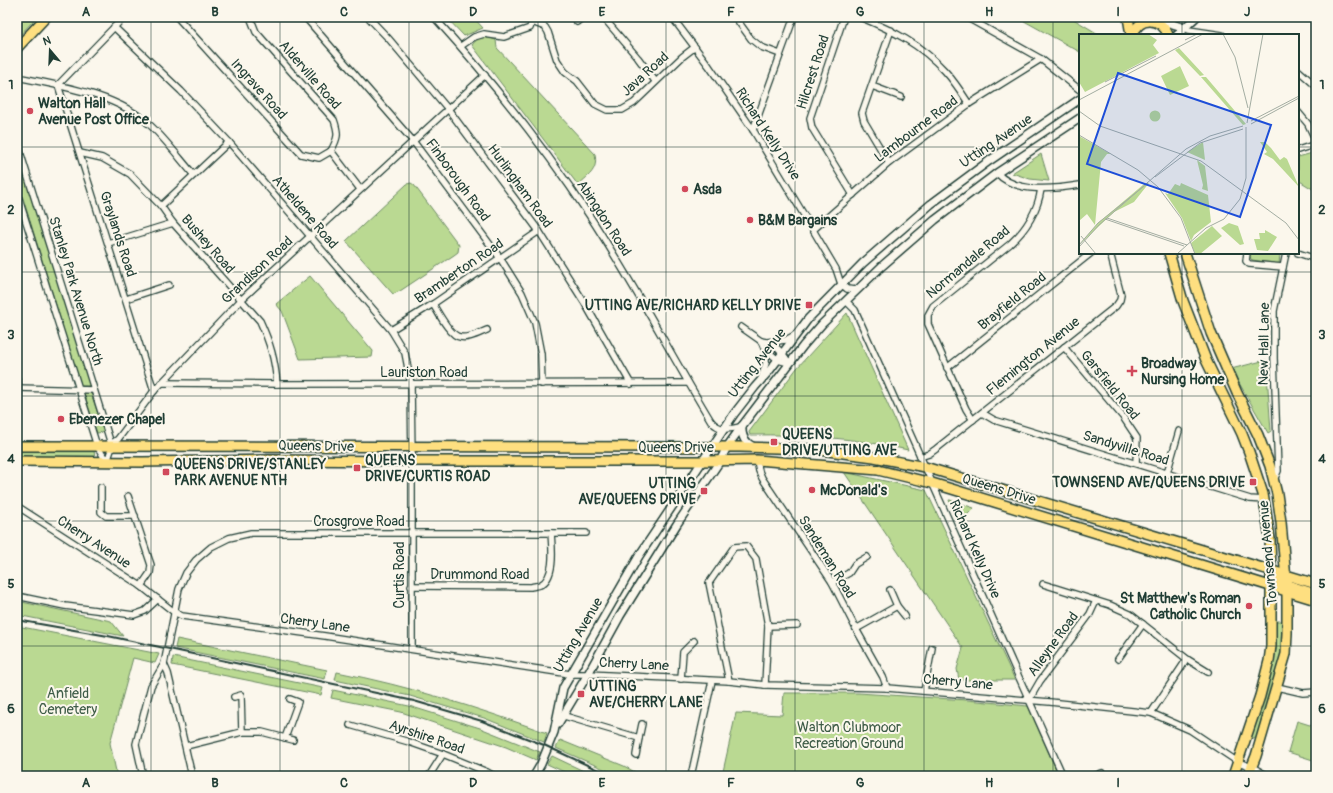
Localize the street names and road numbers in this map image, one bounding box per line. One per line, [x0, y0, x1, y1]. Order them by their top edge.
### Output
street label: Hilcrest Road [793, 32, 833, 111]
street label: Alderville Road [275, 37, 345, 113]
street label: Java Road [618, 48, 672, 100]
street label: Ingrave Road [227, 55, 291, 123]
street label: Richard Kelly Drive [732, 85, 804, 183]
street label: Lambourne Road [871, 92, 961, 166]
street label: Utting Avenue [956, 110, 1036, 172]
street label: Finborough Road [422, 135, 494, 225]
street label: Hurlingham Road [484, 141, 556, 231]
street label: Atheldene Road [268, 172, 342, 252]
street label: Abingdon Road [573, 177, 635, 259]
street label: Graylands Road [96, 189, 140, 279]
street label: Bushey Road [178, 211, 238, 277]
street label: Stanley Park Avenue North [45, 214, 107, 368]
street label: Normandale Road [923, 222, 1013, 302]
street label: Grandison Road [218, 233, 296, 307]
street label: Bramberton Road [411, 235, 507, 307]
street label: Brayfield Road [975, 268, 1050, 334]
street label: New Hall Lane [1255, 302, 1273, 386]
street label: Flemington Avenue [983, 313, 1083, 399]
street label: Utting Avenue [724, 325, 790, 401]
street label: Garsfield Road [1077, 347, 1143, 423]
street label: Lauriston Road [380, 364, 468, 381]
street label: Sandyville Road [1081, 427, 1171, 469]
street label: Queens Drive [278, 437, 354, 455]
street label: Queens Drive [638, 439, 714, 456]
street label: Queens Drive [960, 470, 1038, 508]
street label: Richard Kelly Drive [946, 497, 1004, 601]
street label: Townsend Avenue [1255, 500, 1281, 606]
street label: Cherry Avenue [54, 512, 134, 572]
street label: Sandeman Road [795, 512, 859, 602]
street label: Crosgrove Road [313, 513, 405, 530]
street label: Curtis Road [391, 541, 408, 609]
street label: Drummond Road [430, 566, 530, 583]
street label: Utting Avenue [550, 594, 606, 676]
street label: Alleyne Road [1024, 608, 1082, 680]
street label: Cherry Lane [279, 610, 351, 636]
street label: Cherry Lane [599, 654, 669, 674]
street label: Cherry Lane [922, 670, 994, 694]
street label: Ayrshire Road [387, 716, 467, 758]

